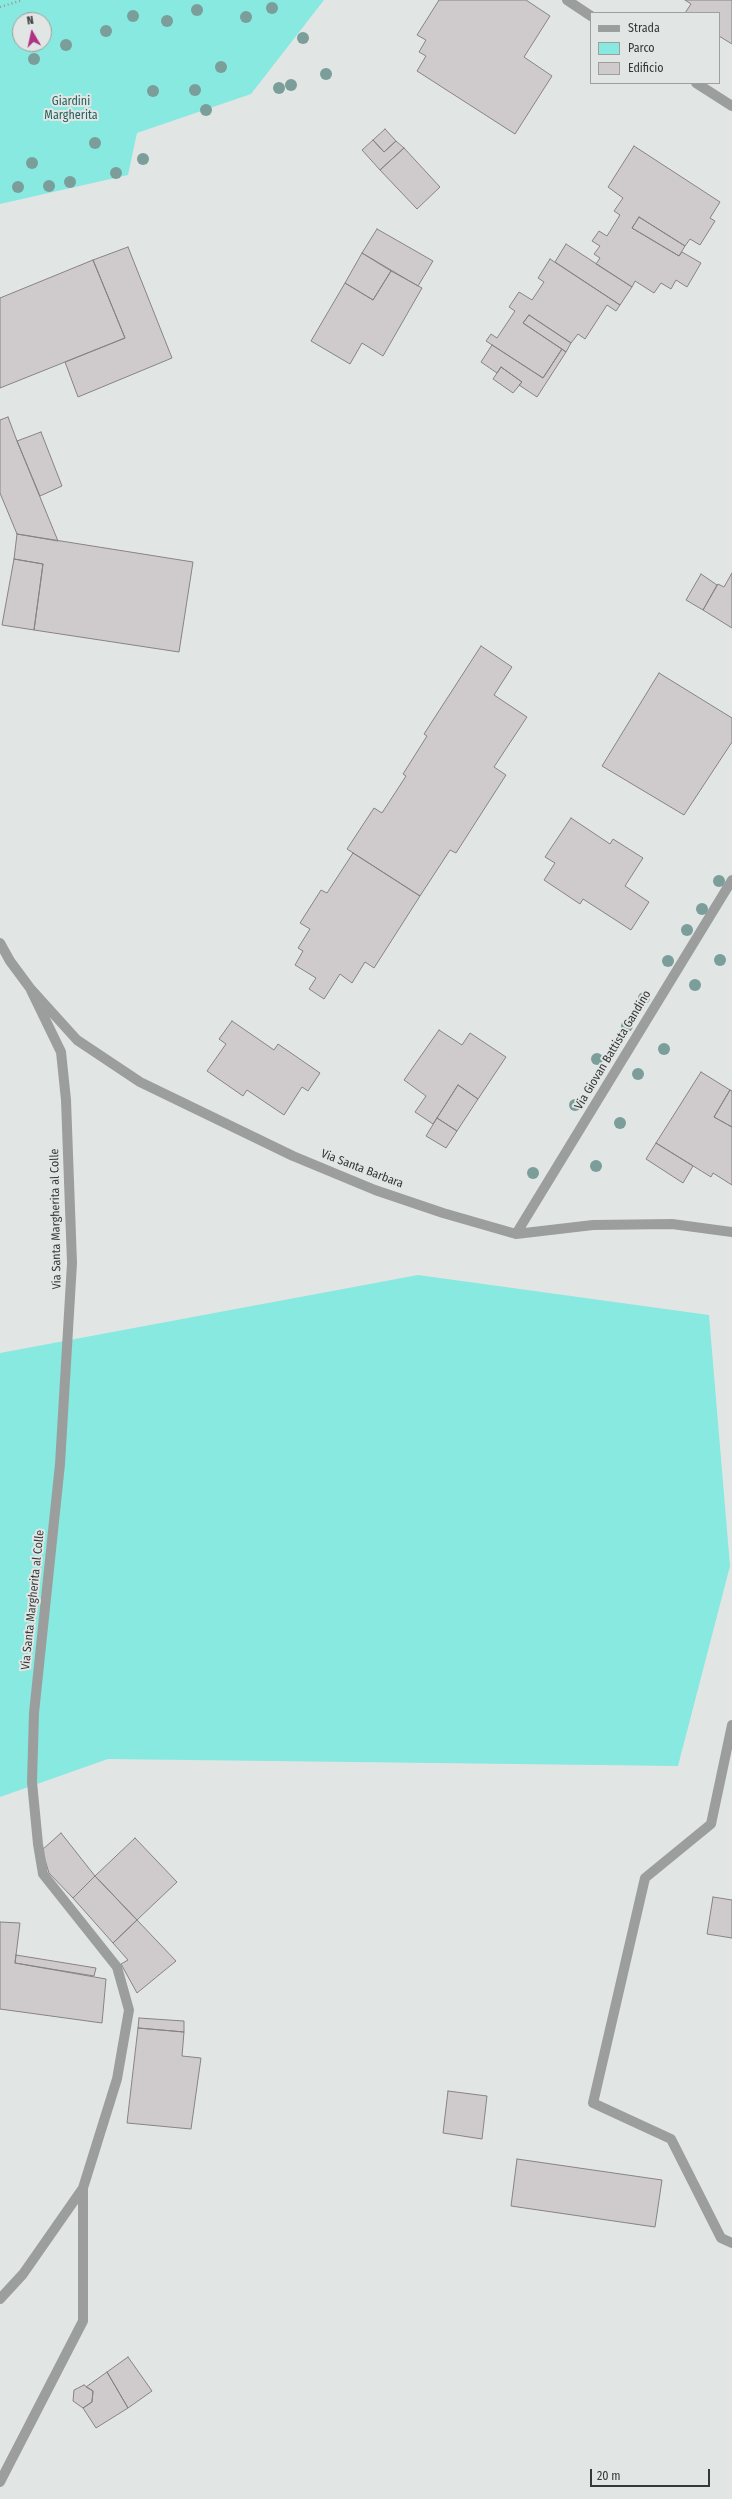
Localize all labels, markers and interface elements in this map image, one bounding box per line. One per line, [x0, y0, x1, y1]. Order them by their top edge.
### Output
north arrow [12, 12, 52, 52]
legend [590, 12, 720, 84]
text: N [26, 14, 34, 28]
text: Strada [628, 21, 660, 35]
text: Parco [628, 41, 655, 55]
text: Edificio [628, 61, 664, 75]
park label: Giardini Margherita [44, 95, 98, 123]
street label: Via Giovan Battista Gandino [572, 988, 654, 1112]
street label: Via Santa Barbara [319, 1147, 405, 1191]
street label: Via Santa Margherita al Colle [48, 1149, 64, 1289]
street label: Via Santa Margherita al Colle [18, 1529, 48, 1671]
scale bar [592, 2461, 712, 2487]
text: 20 m [597, 2469, 621, 2483]

